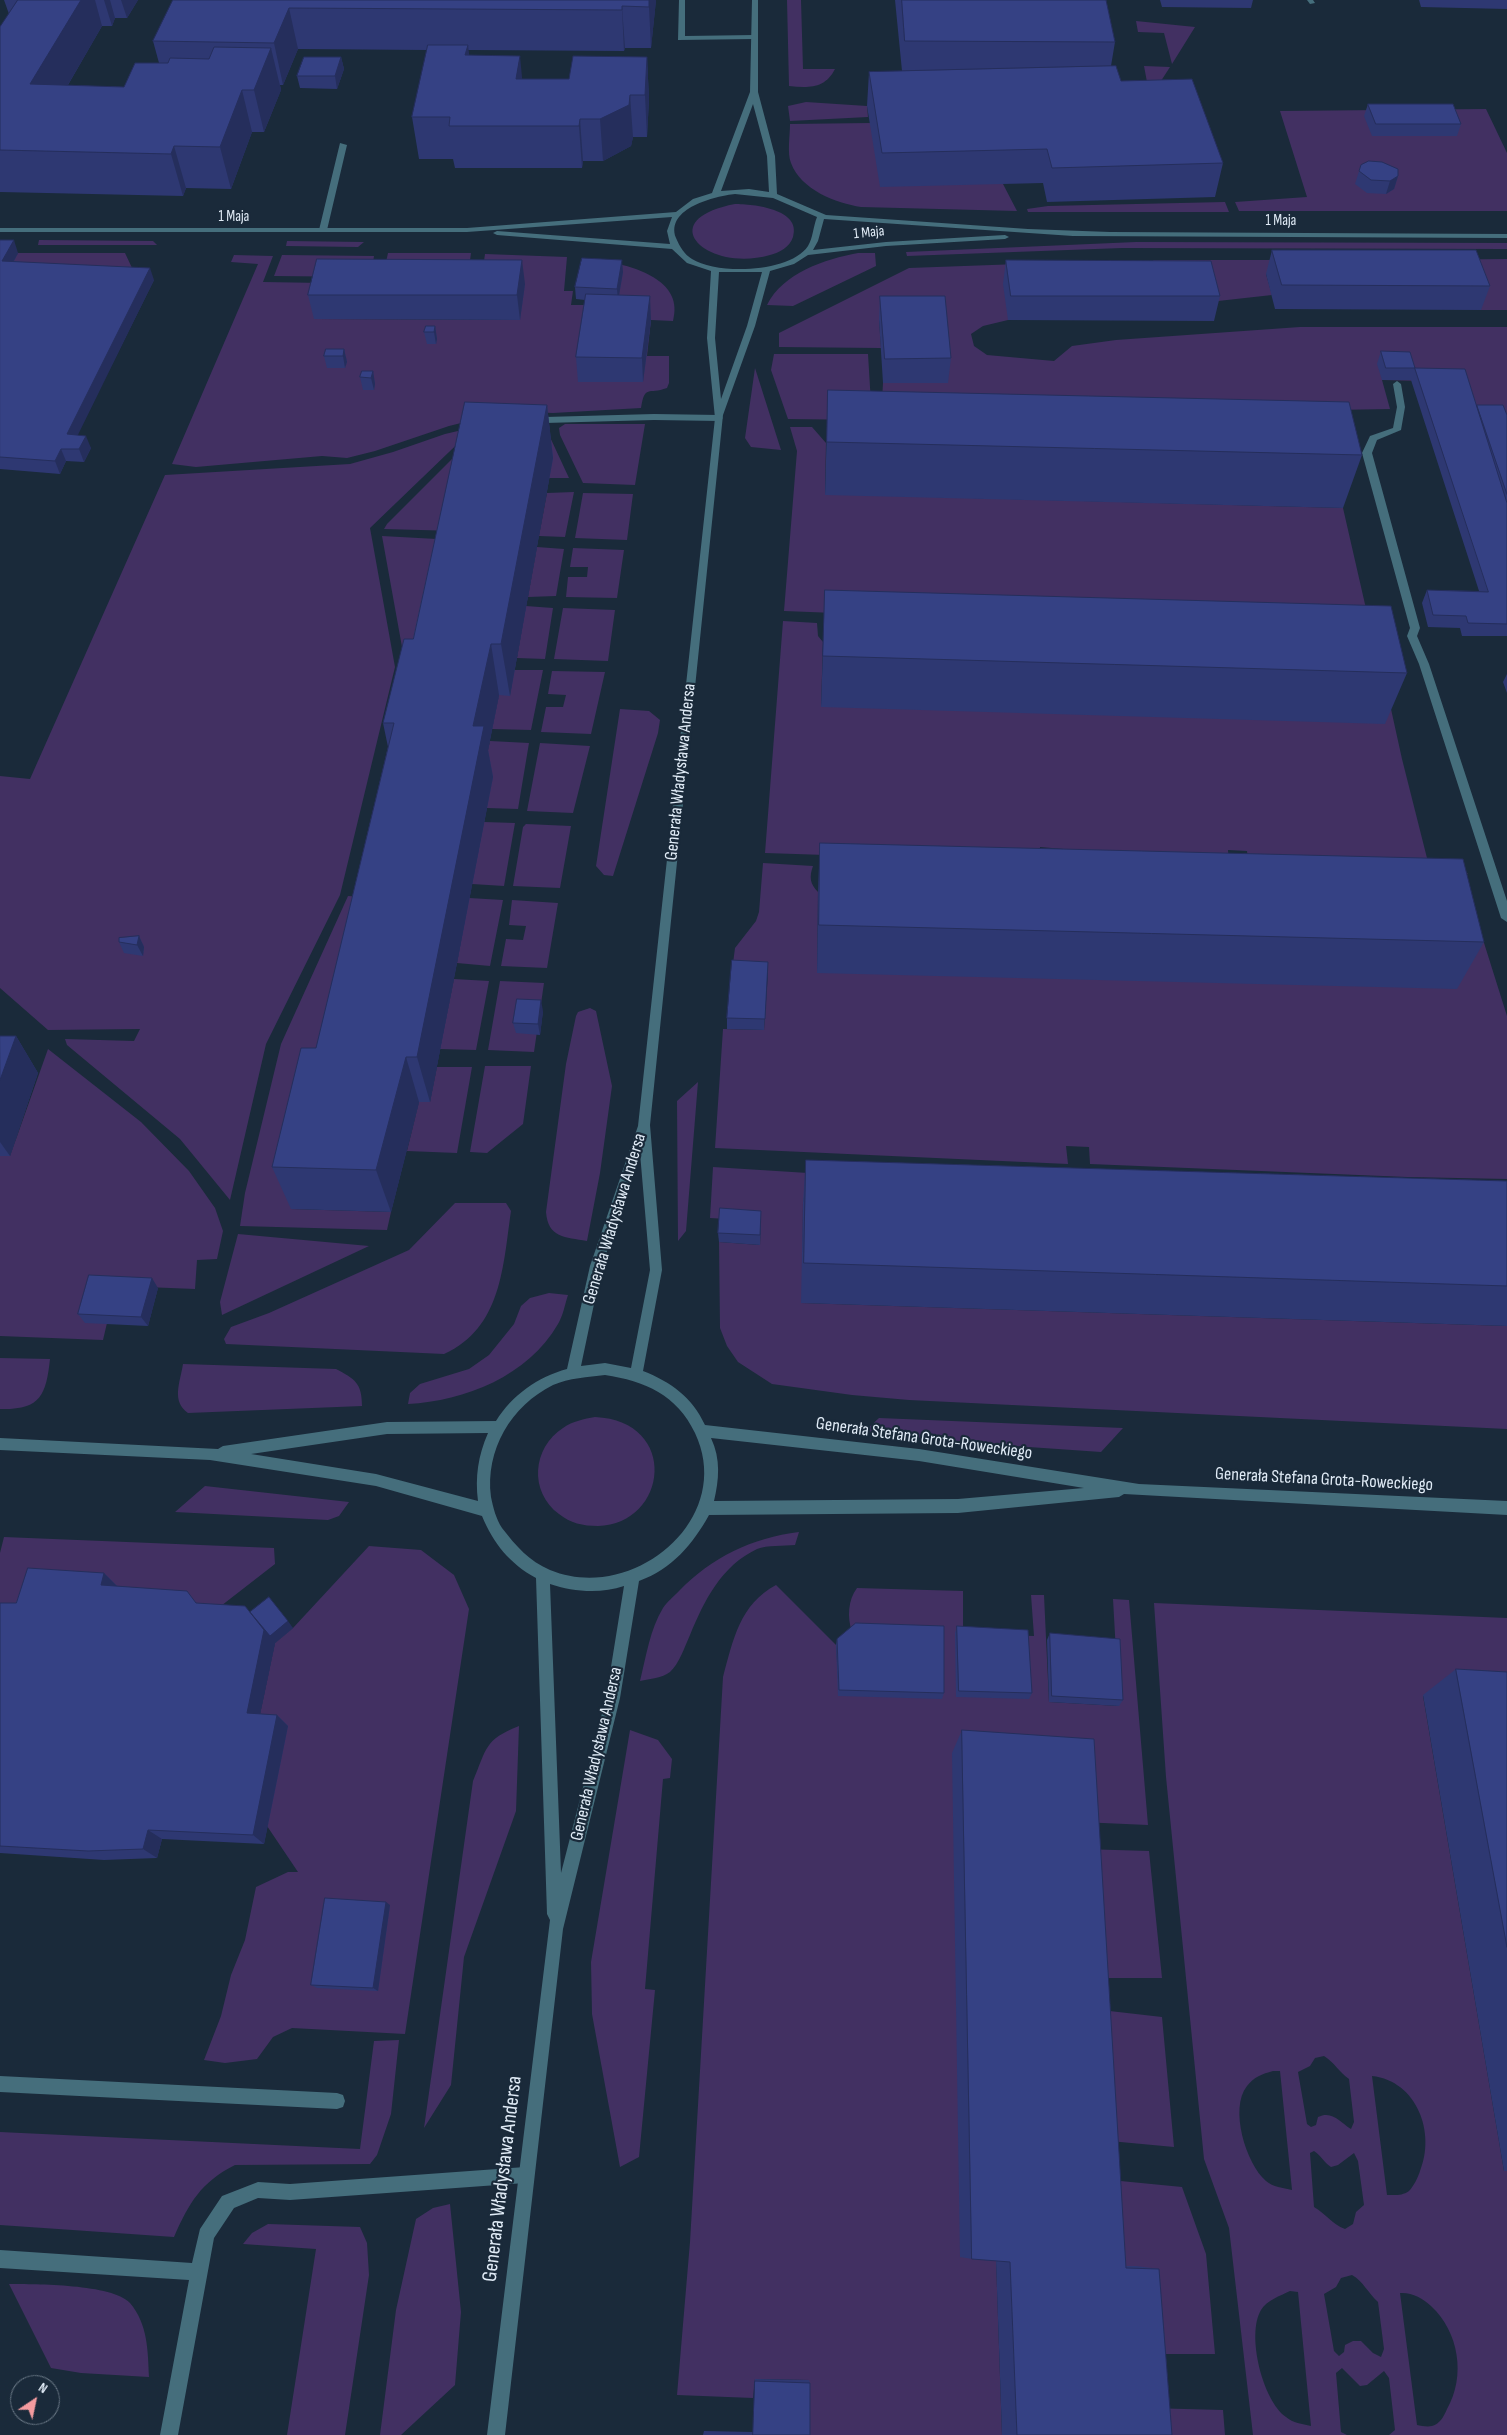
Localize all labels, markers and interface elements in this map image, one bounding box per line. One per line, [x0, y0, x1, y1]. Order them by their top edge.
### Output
street label: 1 Maja [219, 208, 249, 226]
street label: 1 Maja [1266, 212, 1296, 230]
street label: 1 Maja [853, 222, 885, 244]
street label: Generała Władysława Andersa [661, 683, 701, 861]
street label: Generała Władysława Andersa [579, 1131, 651, 1307]
street label: Generała Stefana Grota-Roweckiego [814, 1413, 1034, 1465]
street label: Generała Stefana Grota-Roweckiego [1214, 1464, 1434, 1496]
street label: Generała Władysława Andersa [566, 1665, 628, 1843]
street label: Generała Władysława Andersa [478, 2075, 528, 2283]
north arrow [10, 2375, 60, 2425]
text: N [35, 2379, 51, 2397]

